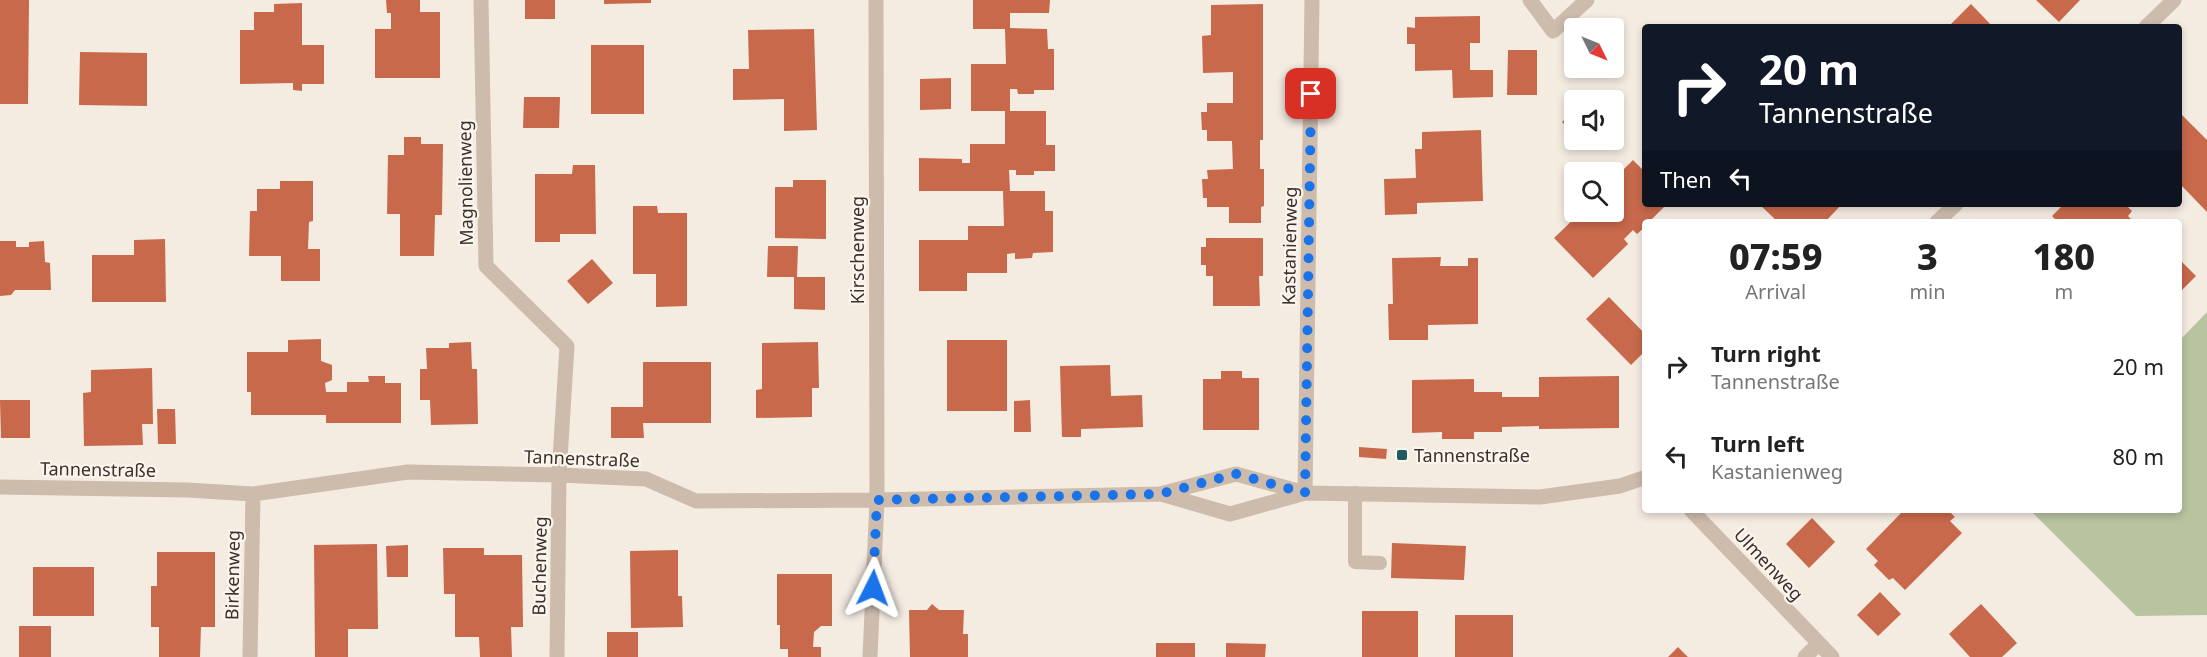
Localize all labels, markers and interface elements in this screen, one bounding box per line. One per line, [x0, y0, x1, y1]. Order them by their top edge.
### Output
north arrow [1564, 18, 1624, 78]
map controls [1564, 18, 1624, 222]
text: 20 m [1759, 40, 1859, 97]
icon: right [1660, 48, 1738, 126]
pin [1285, 68, 1336, 119]
icon: arrive [1294, 77, 1327, 110]
button: sound [1564, 90, 1624, 150]
text: Tannenstraße [1759, 94, 1933, 131]
street label: Magnolienweg [452, 120, 478, 246]
button: search [1564, 162, 1624, 222]
icon: left [1724, 162, 1757, 195]
text: Then [1660, 164, 1712, 194]
street label: Kastanienweg [1276, 186, 1302, 306]
street label: Kirschenweg [845, 196, 869, 304]
text: 07:59 [1729, 232, 1822, 281]
text: 3 [1917, 232, 1938, 281]
text: 180 [2033, 232, 2095, 281]
text: Arrival [1745, 278, 1806, 305]
text: min [1909, 278, 1946, 305]
text: m [2054, 278, 2073, 305]
text: Turn right [1711, 338, 1821, 368]
icon: right [1660, 350, 1693, 383]
text: 20 m [2113, 351, 2164, 381]
text: Tannenstraße [1711, 368, 1840, 395]
text: Turn left [1711, 428, 1805, 458]
icon: left [1660, 440, 1693, 473]
text: 80 m [2113, 441, 2164, 471]
place label: Tannenstraße [1414, 443, 1530, 467]
street label: Tannenstraße [524, 444, 640, 472]
marker: Tannenstraße [1395, 448, 1409, 462]
street label: Tannenstraße [40, 456, 156, 482]
text: Kastanienweg [1711, 458, 1843, 485]
street label: Buchenweg [526, 516, 552, 616]
street label: Ulmenweg [1729, 522, 1809, 606]
street label: Birkenweg [219, 530, 245, 620]
position arrow [841, 556, 905, 620]

